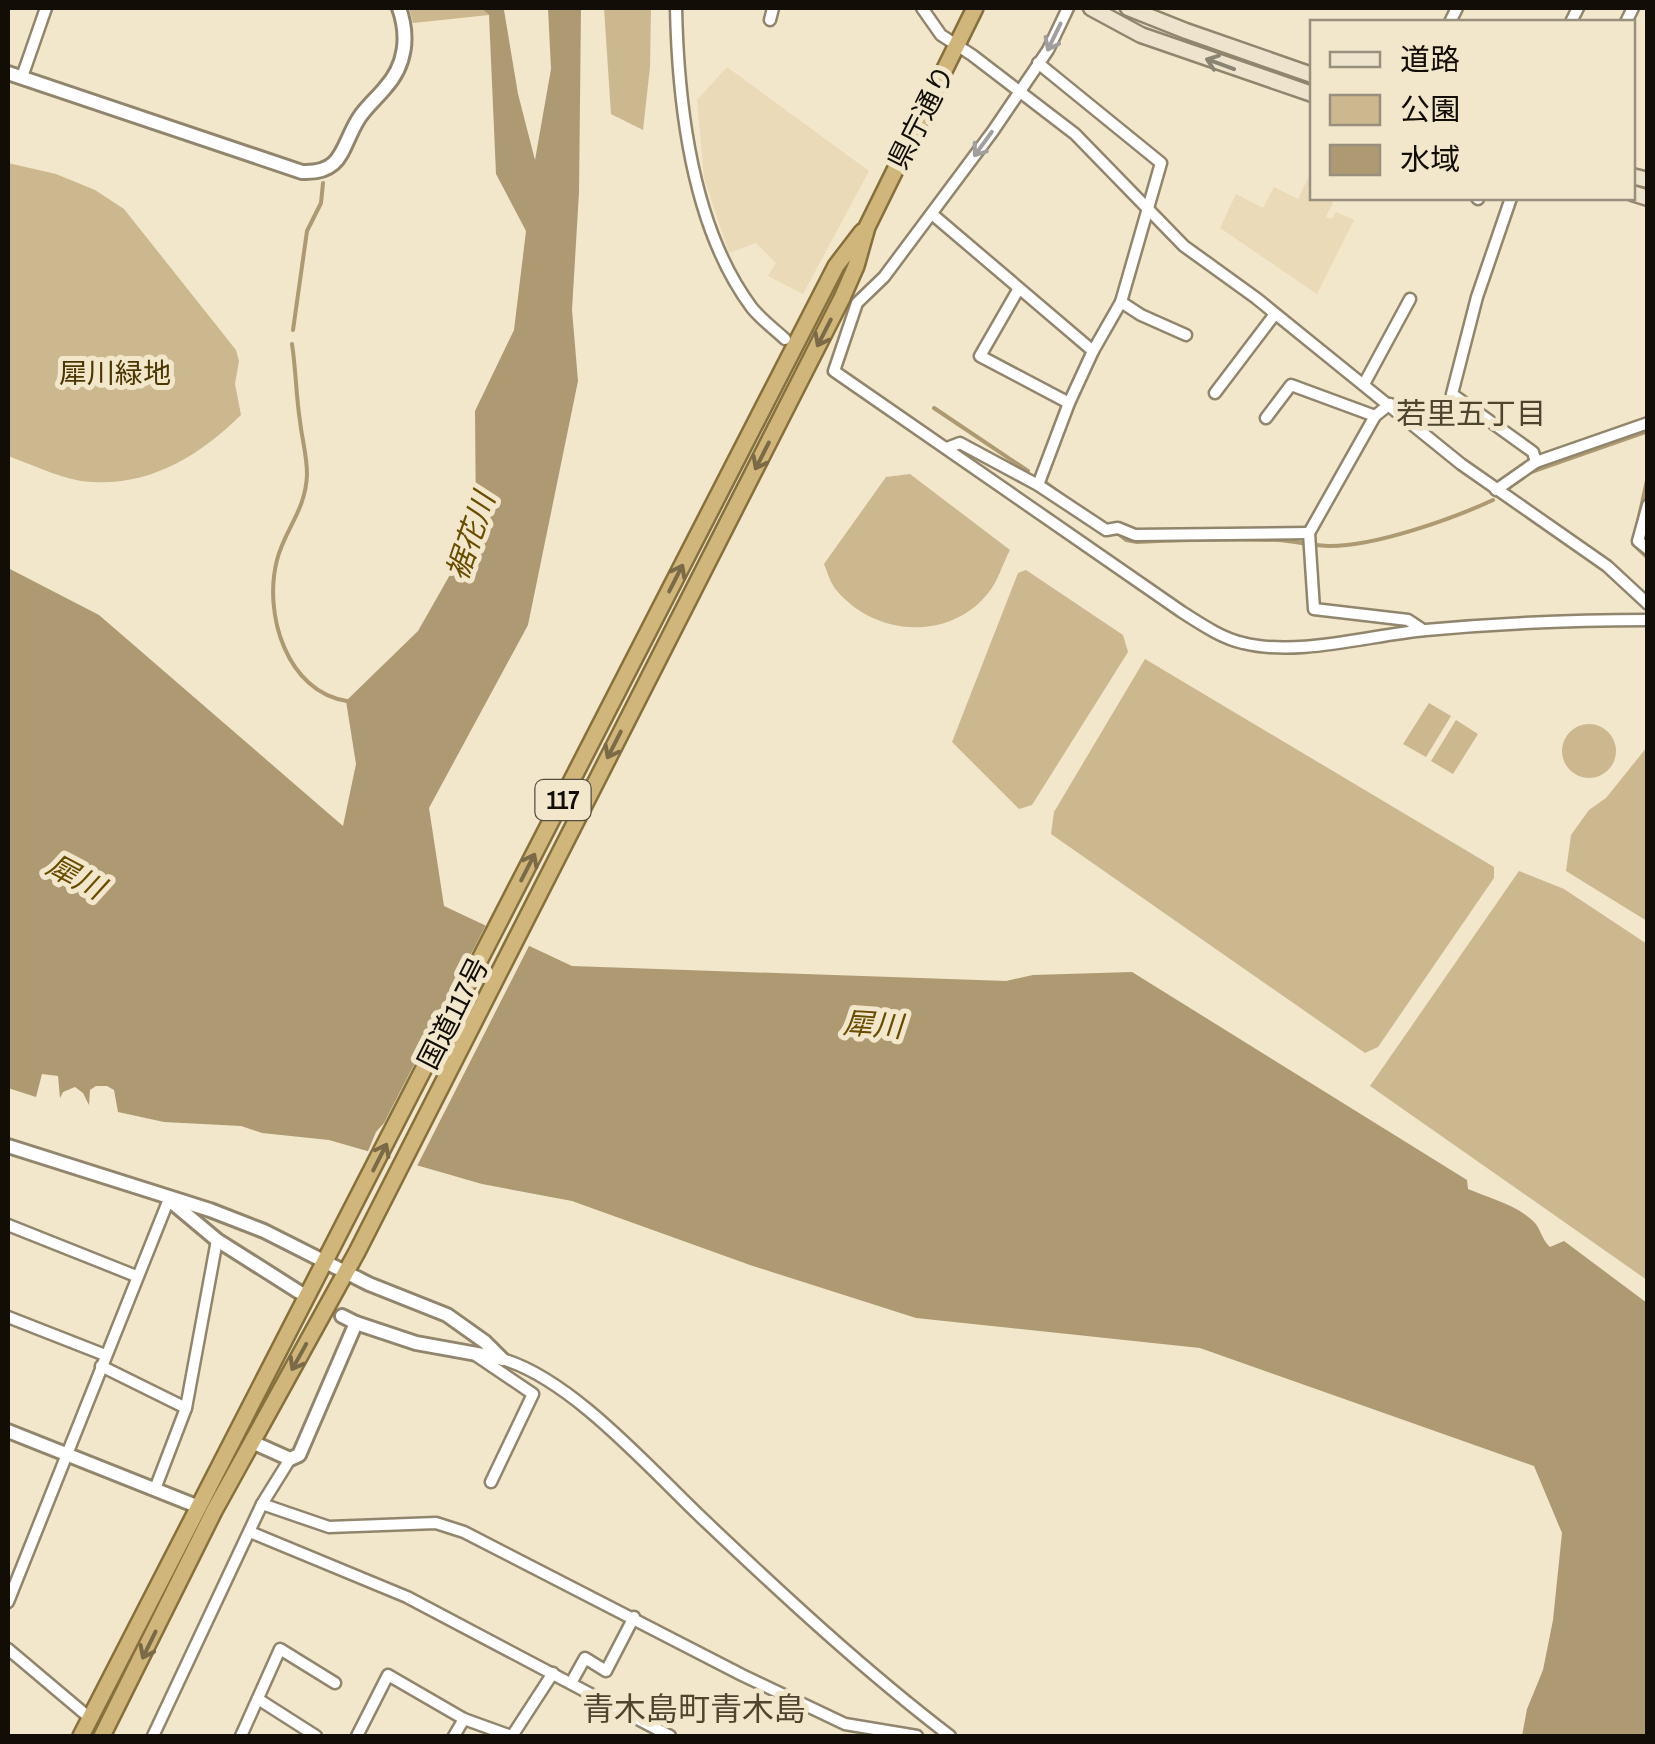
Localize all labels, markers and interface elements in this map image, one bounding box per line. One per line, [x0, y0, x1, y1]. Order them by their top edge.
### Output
legend [1310, 20, 1635, 200]
one-way arrow [1043, 21, 1062, 51]
text: 道路 [1400, 39, 1460, 79]
one-way arrow [1205, 54, 1236, 72]
street label: 県庁通り [879, 58, 963, 176]
text: 公園 [1400, 89, 1460, 129]
one-way arrow [973, 130, 994, 157]
text: 水域 [1400, 139, 1460, 179]
one-way arrow [814, 318, 833, 348]
park label: 犀川緑地 [59, 354, 171, 392]
district label: 若里五丁目 [1396, 393, 1546, 433]
one-way arrow [752, 440, 771, 470]
water label: 裾花川 [436, 484, 505, 585]
one-way arrow [667, 564, 686, 594]
one-way arrow [604, 730, 623, 760]
road number: 117 [536, 780, 590, 820]
water label: 犀川 [40, 844, 115, 909]
one-way arrow [519, 853, 538, 883]
street label: 国道117号 [409, 951, 497, 1075]
water label: 犀川 [842, 1002, 907, 1046]
one-way arrow [371, 1142, 390, 1172]
one-way arrow [289, 1342, 309, 1372]
one-way arrow [138, 1630, 157, 1660]
district label: 青木島町青木島 [582, 1687, 806, 1730]

